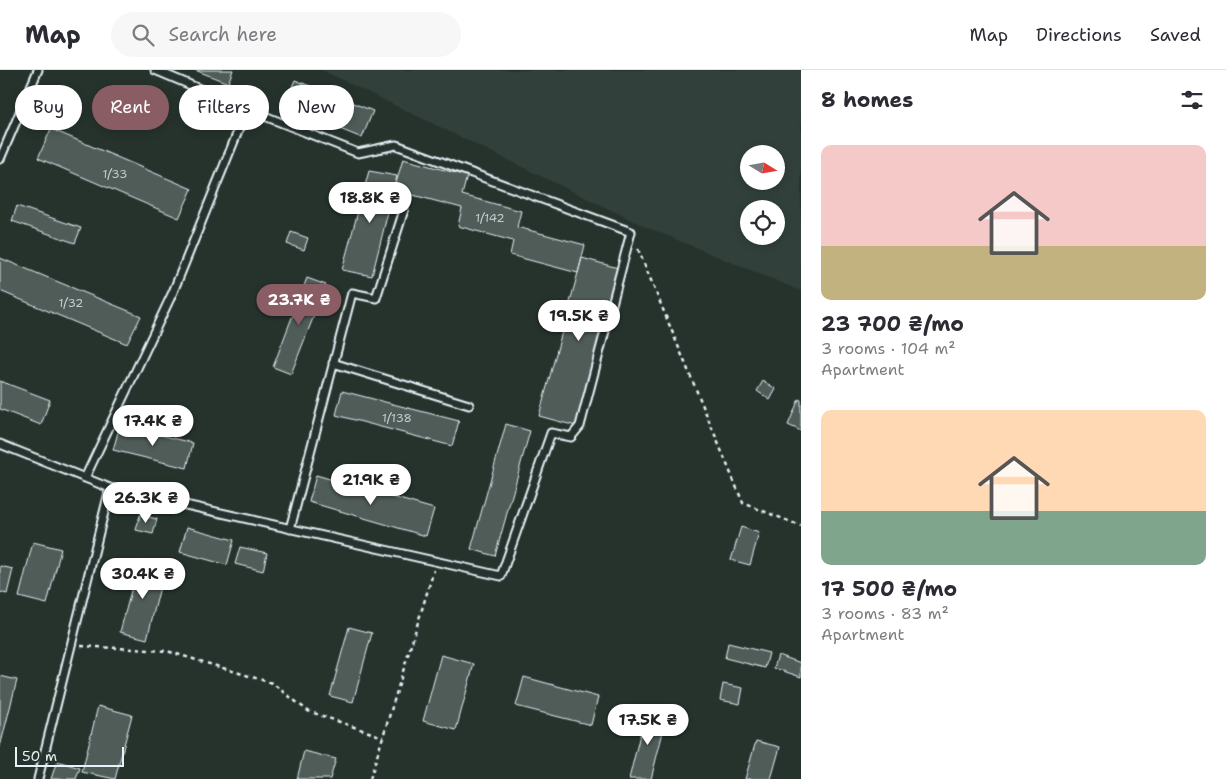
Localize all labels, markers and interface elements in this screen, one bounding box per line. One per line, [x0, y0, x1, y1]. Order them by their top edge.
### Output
search box [111, 12, 461, 57]
text: Map [25, 19, 81, 51]
icon: search [129, 21, 157, 49]
text: Search here [169, 22, 277, 47]
text: Map [970, 23, 1008, 47]
text: Directions [1036, 23, 1122, 47]
text: Saved [1150, 23, 1201, 47]
chip: Buy [15, 85, 82, 130]
chip: Rent [92, 85, 169, 130]
chip: Filters [179, 85, 269, 130]
chip: New [279, 85, 354, 130]
text: 8 homes [821, 86, 913, 114]
icon: filters [1178, 86, 1206, 114]
north arrow [740, 145, 785, 190]
map controls [740, 145, 785, 245]
house number: 1/33 [103, 166, 127, 182]
icon: home [969, 178, 1059, 268]
pin: 18.8K ₴ [324, 182, 416, 224]
text: 18.8K ₴ [340, 187, 400, 208]
button: locate [740, 200, 785, 245]
house number: 1/142 [475, 210, 505, 226]
pin: 23.7K ₴ [253, 284, 345, 326]
text: 23.7K ₴ [267, 289, 331, 310]
house number: 1/32 [59, 295, 83, 311]
pin: 19.5K ₴ [533, 300, 625, 342]
text: 19.5K ₴ [549, 305, 609, 326]
text: 23 700 ₴/mo [821, 310, 964, 338]
text: 3 rooms · 104 m² [821, 338, 956, 359]
text: Apartment [821, 359, 904, 380]
pin: 17.4K ₴ [107, 404, 199, 447]
text: 17.4K ₴ [123, 410, 183, 431]
house number: 1/138 [382, 410, 412, 426]
icon: home [969, 443, 1059, 533]
pin: 21.9K ₴ [325, 464, 417, 506]
text: 21.9K ₴ [342, 469, 400, 490]
pin: 26.3K ₴ [100, 482, 192, 524]
text: 26.3K ₴ [114, 487, 178, 508]
pin: 30.4K ₴ [97, 558, 189, 600]
text: 30.4K ₴ [111, 563, 175, 584]
text: 17 500 ₴/mo [821, 575, 957, 603]
text: 3 rooms · 83 m² [821, 603, 949, 624]
text: Apartment [821, 624, 904, 645]
pin: 17.5K ₴ [602, 704, 694, 746]
text: 17.5K ₴ [619, 709, 677, 730]
scale bar [15, 744, 124, 767]
text: 50 m [22, 747, 57, 765]

